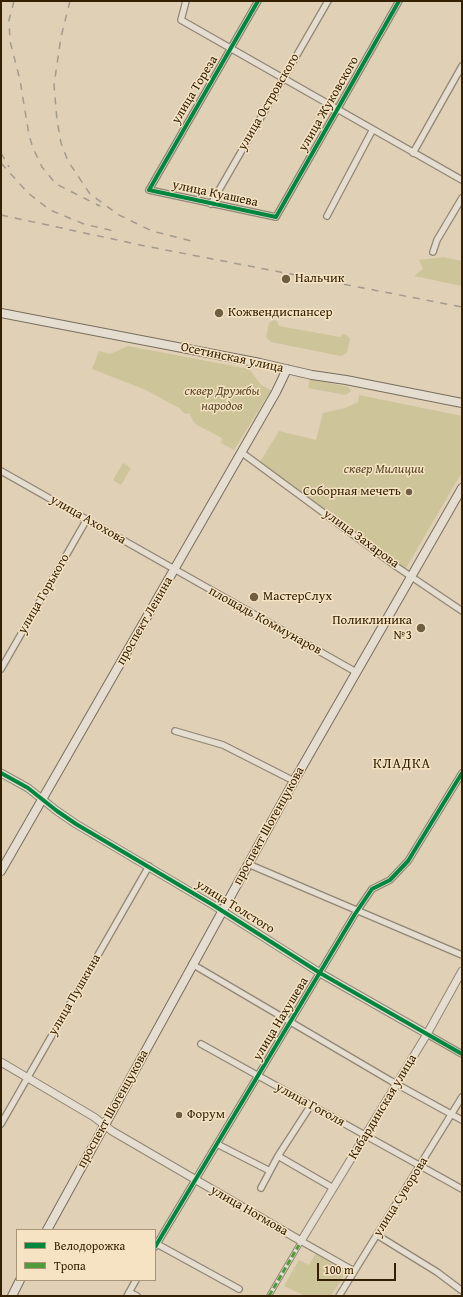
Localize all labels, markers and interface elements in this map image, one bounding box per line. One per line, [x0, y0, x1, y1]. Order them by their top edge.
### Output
street label: улица Островского [235, 51, 303, 153]
street label: улица Тореза [169, 53, 221, 127]
street label: улица Жуковского [295, 54, 363, 154]
street label: улица Куашева [171, 177, 259, 211]
place label: Нальчик [295, 271, 345, 287]
marker: Нальчик [280, 273, 292, 285]
place label: Кожвендиспансер [228, 305, 333, 321]
marker: Кожвендиспансер [213, 307, 225, 319]
street label: Осетинская улица [179, 339, 285, 377]
park label: сквер Дружбы народов [185, 384, 259, 415]
park label: сквер Милиции [344, 462, 424, 478]
place label: Соборная мечеть [303, 484, 401, 500]
marker: Соборная мечеть [404, 487, 414, 497]
street label: улица Ахохова [47, 492, 129, 548]
street label: улица Захарова [320, 506, 402, 572]
street label: улица Горького [15, 551, 73, 637]
street label: проспект Ленина [113, 574, 177, 668]
street label: площадь Коммунаров [206, 583, 324, 659]
place label: МастерСлух [263, 589, 332, 605]
marker: МастерСлух [248, 591, 260, 603]
place label: Поликлиника №3 [332, 613, 412, 644]
marker: Поликлиника №3 [415, 622, 427, 634]
district label: КЛАДКА [373, 756, 431, 772]
street label: проспект Шогенцукова [230, 764, 308, 888]
street label: улица Толстого [193, 877, 277, 937]
street label: улица Пушкина [45, 952, 105, 1038]
street label: улица Нахушева [250, 974, 312, 1064]
street label: проспект Шогенцукова [74, 1047, 152, 1171]
street label: Кабардинская улица [345, 1052, 421, 1162]
street label: улица Гоголя [273, 1080, 347, 1130]
place label: Форум [187, 1107, 225, 1123]
marker: Форум [174, 1110, 184, 1120]
street label: улица Суворова [370, 1154, 432, 1240]
street label: улица Ногмова [207, 1182, 291, 1240]
legend [16, 1229, 156, 1281]
text: Велодорожка [54, 1237, 125, 1254]
scale bar [319, 1255, 398, 1281]
text: Тропа [54, 1257, 86, 1274]
text: 100 m [324, 1261, 354, 1278]

